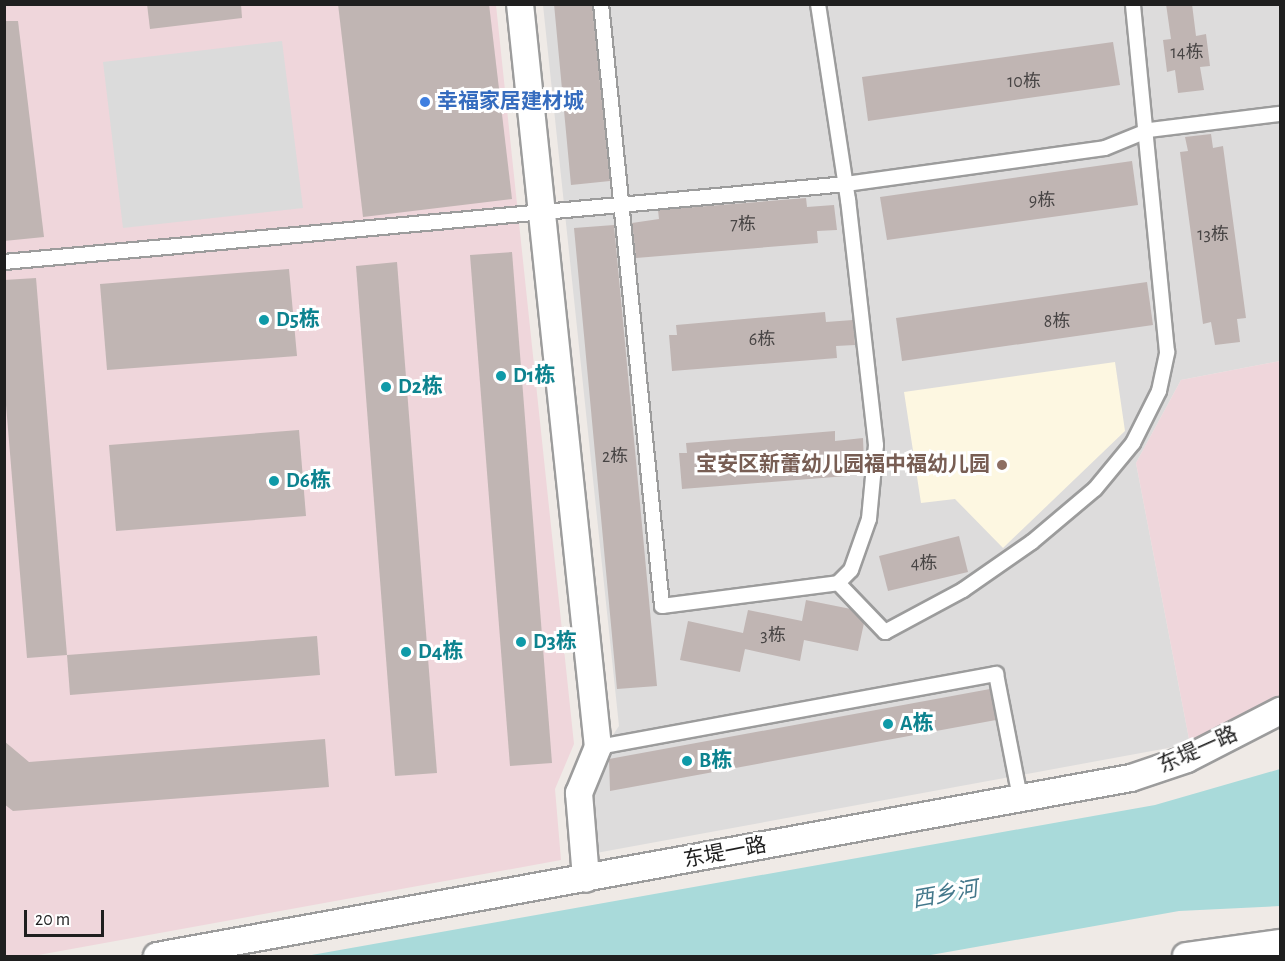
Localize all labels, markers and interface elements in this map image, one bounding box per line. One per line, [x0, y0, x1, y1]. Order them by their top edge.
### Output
house number: 14栋 [1171, 42, 1203, 64]
house number: 10栋 [1007, 71, 1041, 93]
place label: 幸福家居建材城 [437, 89, 584, 115]
marker: 幸福家居建材城 [418, 95, 432, 109]
house number: 9栋 [1029, 190, 1055, 212]
house number: 7栋 [730, 214, 756, 236]
house number: 13栋 [1197, 224, 1229, 246]
place label: D5栋 [276, 307, 320, 333]
house number: 8栋 [1044, 311, 1070, 333]
marker: D5栋 [257, 313, 271, 327]
house number: 6栋 [749, 329, 775, 351]
place label: D1栋 [513, 363, 555, 389]
marker: D1栋 [494, 369, 508, 383]
place label: D2栋 [398, 374, 443, 400]
marker: D2栋 [379, 380, 393, 394]
house number: 2栋 [602, 446, 628, 468]
place label: 宝安区新蕾幼儿园福中福幼儿园 [696, 452, 990, 478]
marker: 宝安区新蕾幼儿园福中福幼儿园 [995, 458, 1009, 472]
place label: D6栋 [286, 468, 331, 494]
marker: D6栋 [267, 474, 281, 488]
house number: 4栋 [911, 553, 937, 575]
house number: 3栋 [760, 625, 786, 647]
place label: D3栋 [533, 629, 577, 655]
marker: D3栋 [514, 635, 528, 649]
place label: D4栋 [418, 639, 463, 665]
marker: D4栋 [399, 645, 413, 659]
place label: A栋 [900, 711, 934, 737]
marker: A栋 [881, 717, 895, 731]
street label: 东堤一路 [1155, 721, 1241, 779]
place label: B栋 [699, 748, 732, 774]
marker: B栋 [680, 754, 694, 768]
street label: 东堤一路 [681, 833, 769, 873]
water label: 西乡河 [910, 876, 980, 914]
scale bar [27, 898, 106, 936]
text: 20 m [35, 911, 70, 929]

